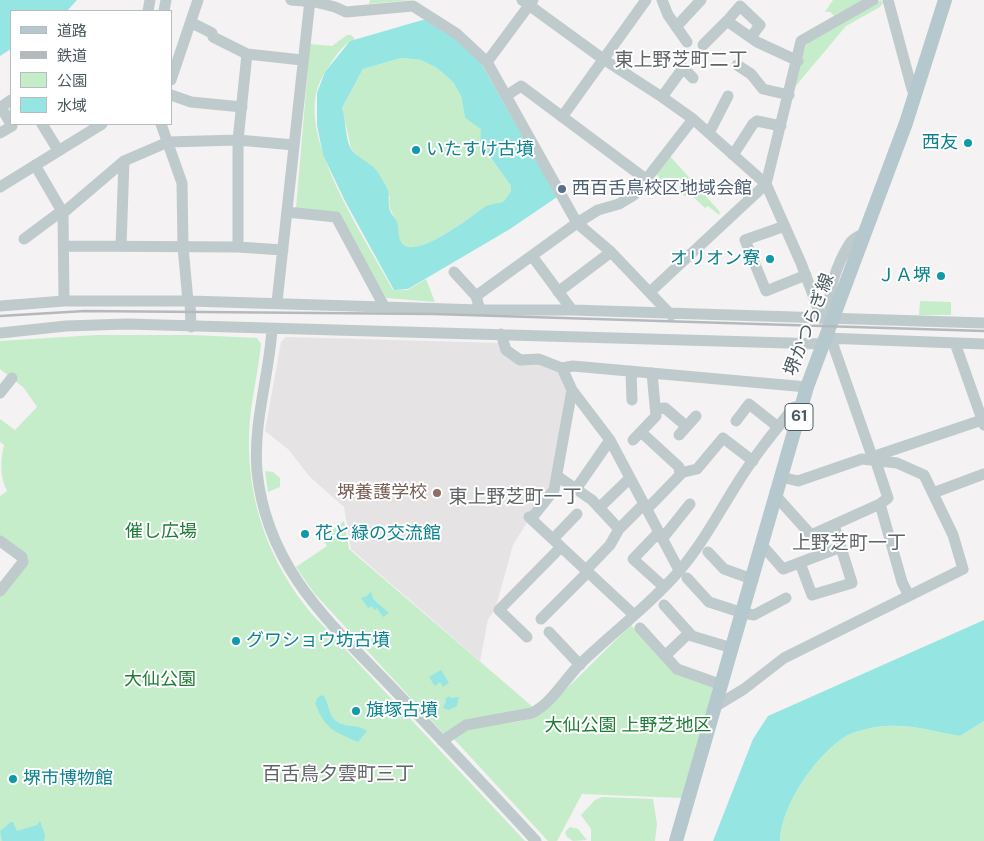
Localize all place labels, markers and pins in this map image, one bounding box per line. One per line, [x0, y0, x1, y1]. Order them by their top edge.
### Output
place label: 西友 [922, 132, 958, 154]
marker: 西友 [962, 137, 974, 149]
place label: いたすけ古墳 [426, 139, 534, 161]
marker: いたすけ古墳 [410, 144, 422, 156]
place label: 西百舌鳥校区地域会館 [572, 178, 752, 200]
marker: 西百舌鳥校区地域会館 [556, 183, 568, 195]
place label: オリオン寮 [670, 248, 760, 270]
marker: オリオン寮 [764, 253, 776, 265]
place label: ＪＡ堺 [877, 265, 931, 287]
marker: ＪＡ堺 [935, 270, 947, 282]
place label: 堺養護学校 [337, 482, 427, 504]
marker: 堺養護学校 [431, 487, 443, 499]
place label: 花と緑の交流館 [315, 523, 441, 545]
marker: 花と緑の交流館 [299, 528, 311, 540]
place label: グワショウ坊古墳 [246, 630, 390, 652]
marker: グワショウ坊古墳 [230, 635, 242, 647]
place label: 旗塚古墳 [366, 700, 438, 722]
marker: 旗塚古墳 [350, 705, 362, 717]
place label: 堺市博物館 [23, 768, 113, 790]
marker: 堺市博物館 [7, 773, 19, 785]

